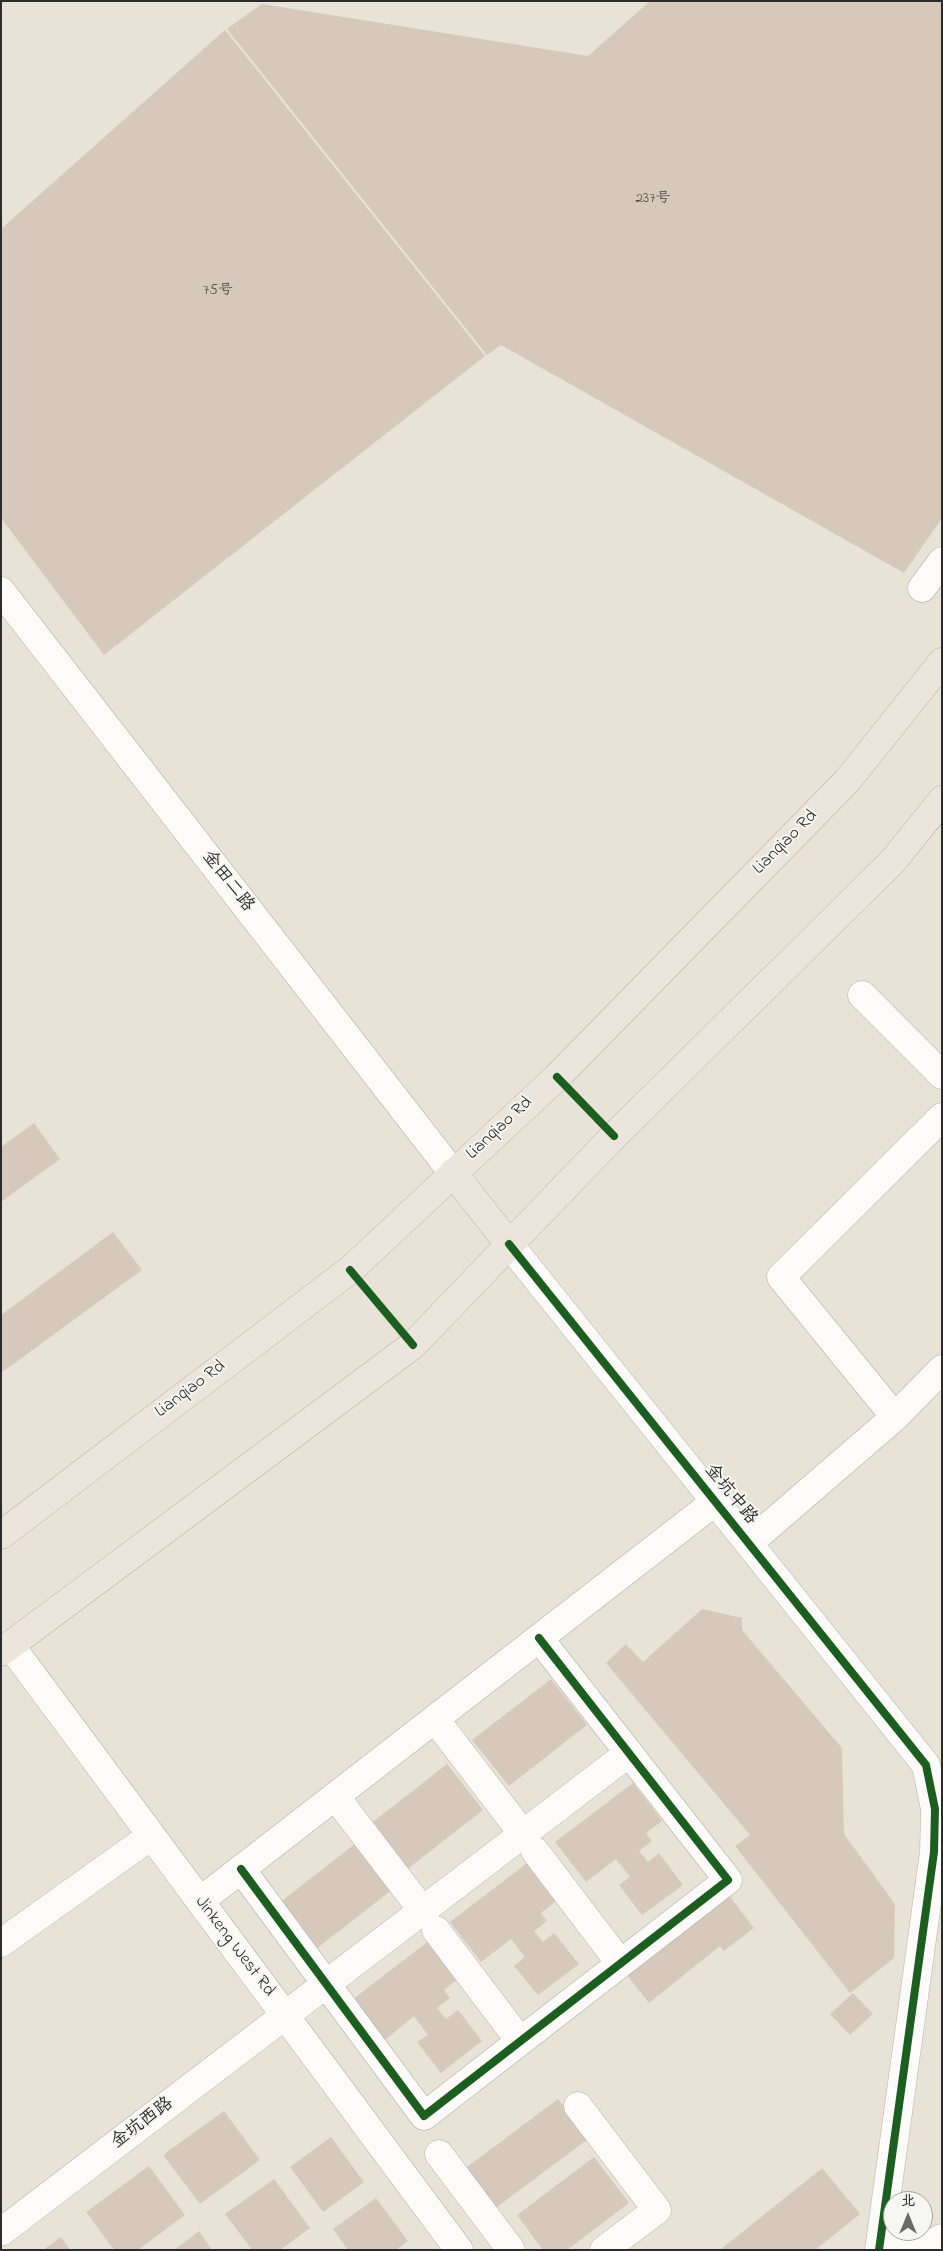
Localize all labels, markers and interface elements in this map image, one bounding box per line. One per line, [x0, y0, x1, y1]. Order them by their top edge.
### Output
house number: 237号 [636, 191, 670, 209]
house number: 75号 [203, 283, 233, 301]
street label: Lianqiao Rd [749, 806, 823, 880]
street label: 金田二路 [196, 847, 258, 917]
street label: Lianqiao Rd [462, 1093, 538, 1165]
street label: Lianqiao Rd [151, 1356, 231, 1424]
street label: 金坑中路 [699, 1460, 761, 1530]
street label: Jinkeng West Rd [189, 1893, 279, 2001]
street label: 金坑西路 [108, 2094, 178, 2154]
north arrow [883, 2191, 933, 2241]
text: 北 [901, 2191, 915, 2212]

